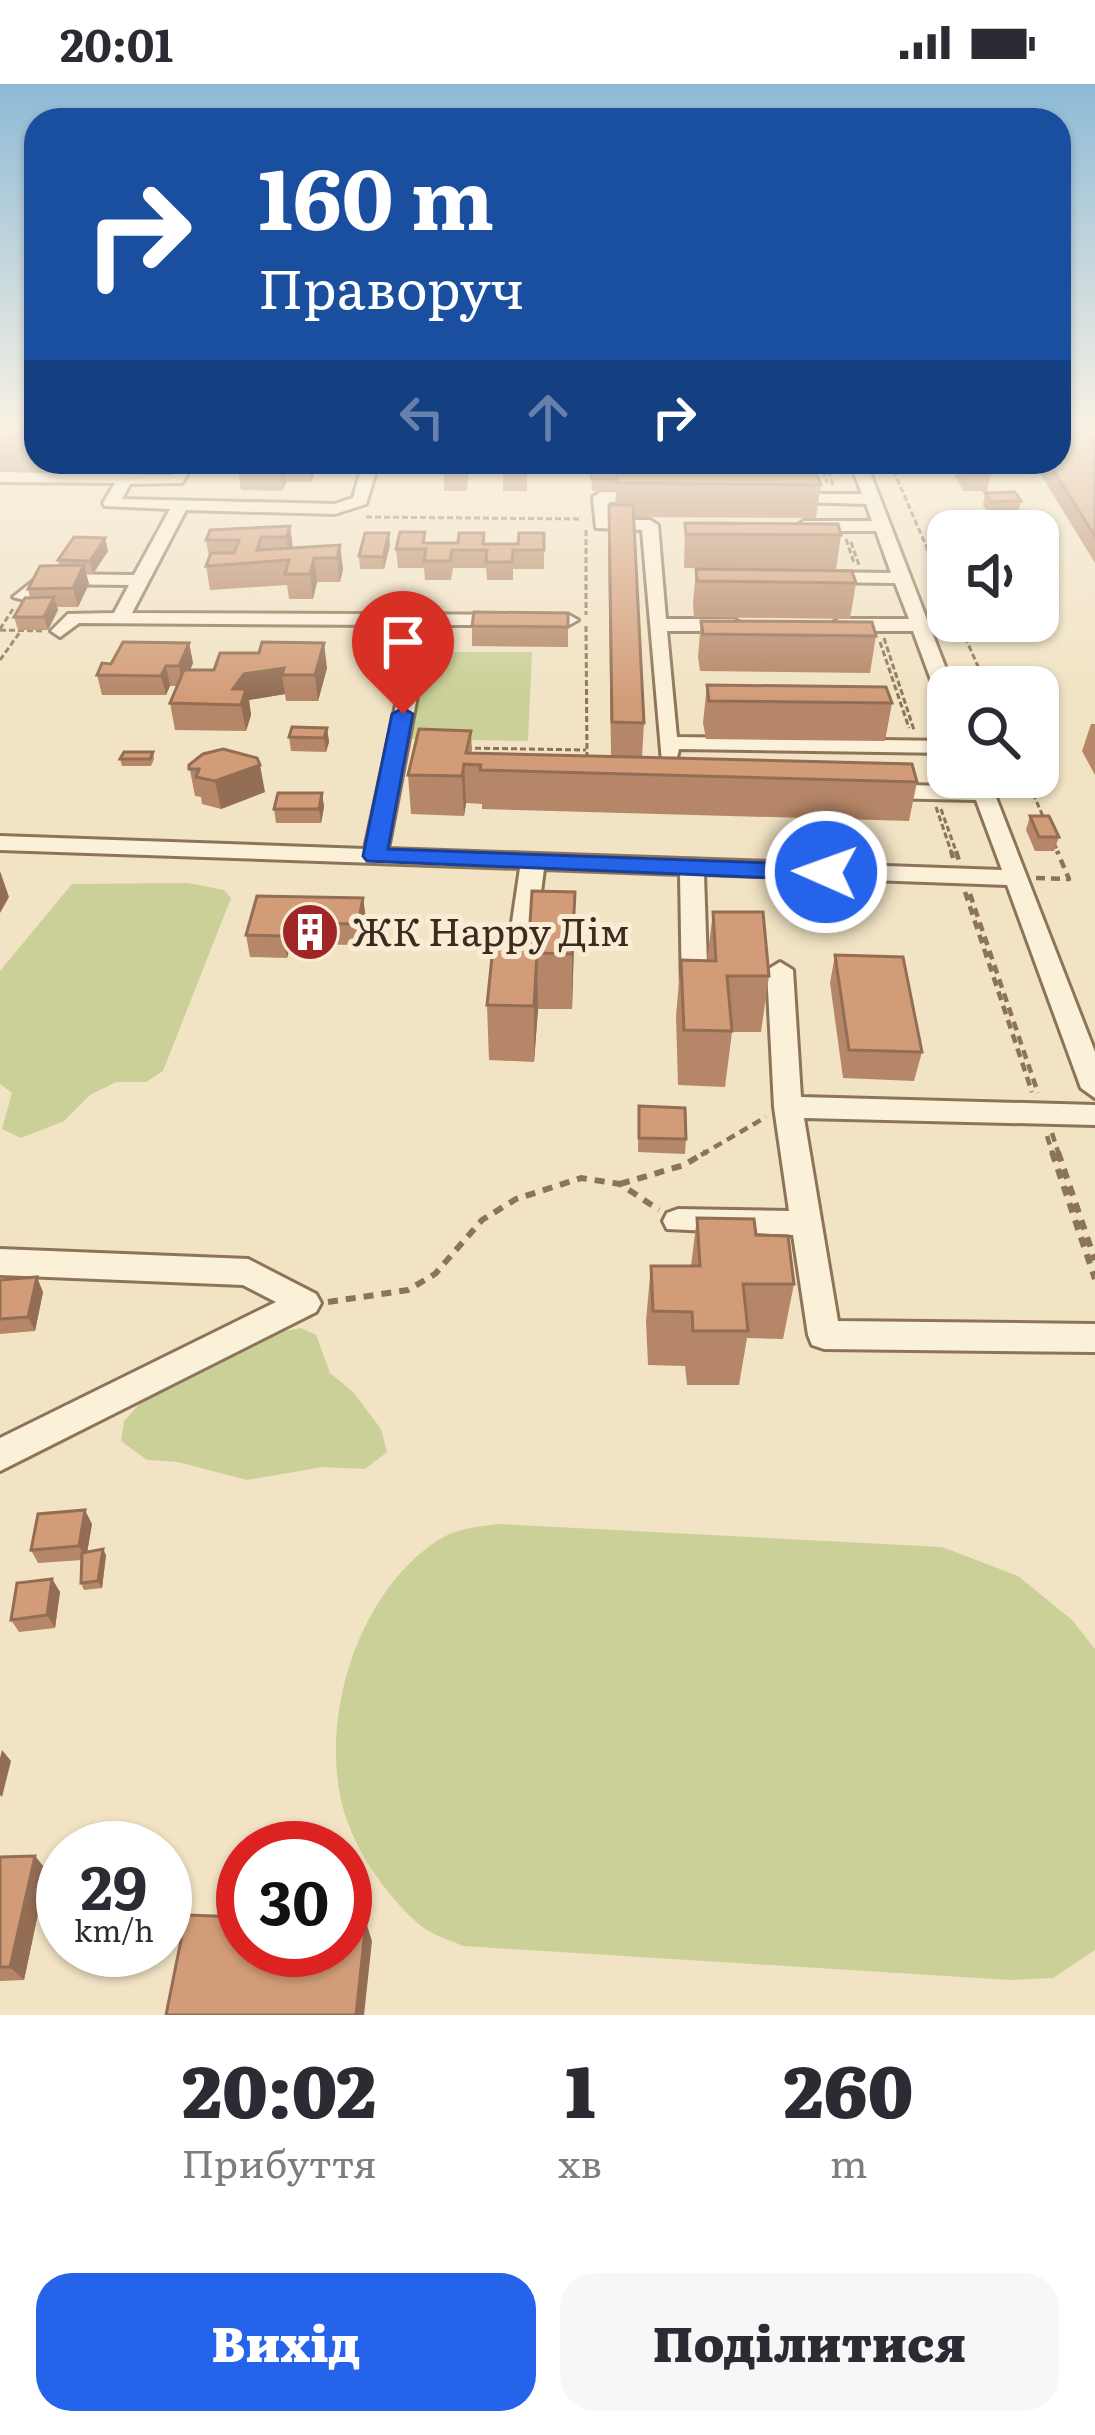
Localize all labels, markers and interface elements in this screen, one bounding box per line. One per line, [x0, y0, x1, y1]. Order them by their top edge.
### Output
text: 20:01 [60, 9, 173, 76]
text: 160 m [258, 131, 494, 256]
icon: right [60, 156, 216, 312]
text: Праворуч [258, 245, 525, 326]
icon: left [389, 384, 455, 450]
icon: ahead [515, 384, 581, 450]
icon: right [641, 384, 707, 450]
map controls [927, 510, 1059, 798]
button: sound [927, 510, 1059, 642]
pin [352, 591, 454, 714]
icon: arrive [370, 609, 436, 675]
button: search [927, 666, 1059, 798]
position arrow [763, 809, 889, 935]
place label: ЖК Happy Дім [352, 900, 630, 958]
building icon: ЖК Happy Дім [279, 901, 341, 963]
speed limit sign: 30 [216, 1821, 372, 1977]
text: 29 [81, 1839, 147, 1928]
text: km/h [74, 1907, 154, 1951]
text: 20:02 [182, 2033, 376, 2140]
text: 1 [565, 2033, 595, 2140]
text: 260 [784, 2033, 914, 2140]
text: Прибуття [181, 2132, 377, 2190]
text: хв [558, 2132, 602, 2190]
text: m [830, 2132, 868, 2190]
button: Вихід [36, 2273, 536, 2411]
button: Поділитися [560, 2273, 1059, 2411]

